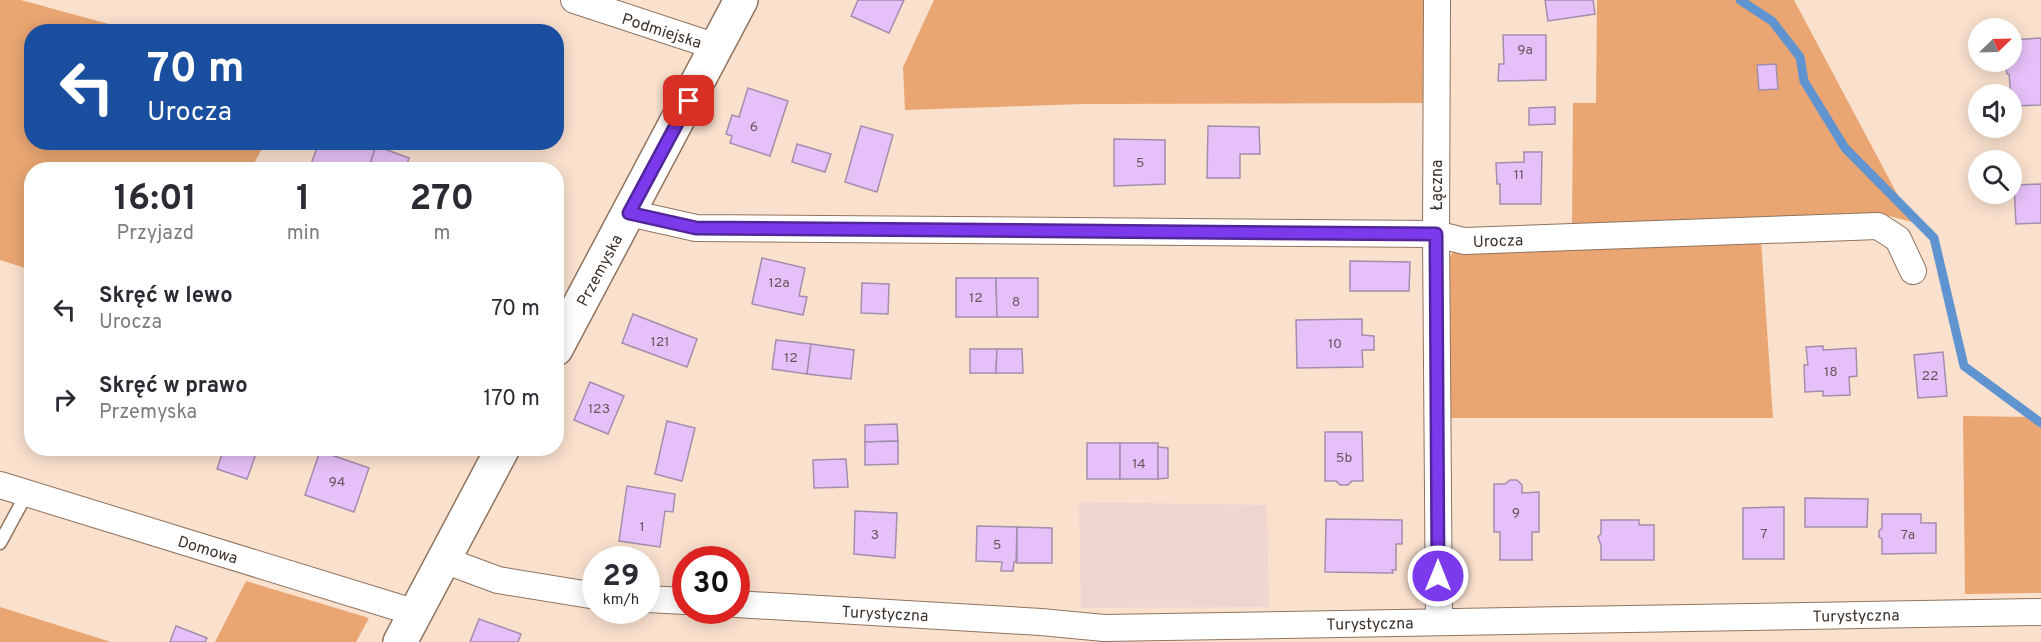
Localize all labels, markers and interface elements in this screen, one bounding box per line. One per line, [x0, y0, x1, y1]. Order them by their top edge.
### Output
street label: Podmiejska [619, 10, 704, 54]
north arrow [1968, 18, 2022, 72]
map controls [1968, 18, 2022, 204]
house number: 9a [1517, 42, 1533, 59]
text: 70 m [147, 44, 245, 97]
icon: left [48, 48, 126, 126]
pin [663, 75, 714, 126]
icon: arrive [672, 84, 705, 117]
button: sound [1968, 84, 2022, 138]
text: Urocza [147, 96, 232, 130]
house number: 6 [750, 119, 758, 136]
button: search [1968, 150, 2022, 204]
house number: 5 [1136, 155, 1144, 172]
street label: Łączna [1428, 159, 1448, 211]
house number: 11 [1514, 167, 1524, 184]
text: 16:01 [114, 177, 197, 223]
text: 1 [296, 177, 311, 223]
text: 270 [410, 177, 474, 223]
text: Przyjazd [117, 221, 194, 247]
text: min [287, 221, 320, 247]
text: m [433, 221, 450, 247]
street label: Urocza [1473, 231, 1524, 253]
street label: Przemyska [574, 232, 628, 310]
house number: 12a [768, 275, 790, 292]
text: Skręć w lewo [99, 283, 233, 310]
house number: 12 [969, 290, 983, 307]
icon: left [48, 293, 81, 326]
house number: 8 [1012, 294, 1020, 311]
text: 70 m [491, 296, 540, 323]
text: Urocza [99, 310, 162, 336]
house number: 121 [650, 334, 670, 351]
house number: 10 [1328, 336, 1342, 353]
house number: 12 [784, 350, 798, 367]
house number: 18 [1824, 364, 1838, 381]
house number: 22 [1921, 368, 1939, 385]
text: Skręć w prawo [99, 373, 248, 400]
icon: right [48, 383, 81, 416]
text: 170 m [483, 386, 540, 413]
text: Przemyska [99, 400, 197, 426]
house number: 123 [588, 401, 610, 418]
house number: 5b [1336, 450, 1352, 467]
house number: 14 [1132, 456, 1146, 473]
house number: 94 [328, 474, 346, 491]
house number: 9 [1512, 505, 1520, 522]
house number: 1 [639, 519, 645, 536]
house number: 7 [1760, 526, 1768, 543]
house number: 3 [871, 527, 879, 544]
house number: 7a [1901, 527, 1915, 544]
street label: Domowa [175, 532, 240, 570]
house number: 5 [993, 537, 1001, 554]
position arrow [1406, 544, 1470, 608]
speed limit sign: 30 [672, 546, 750, 624]
text: 29 [603, 559, 639, 596]
text: km/h [603, 591, 639, 610]
street label: Turystyczna [841, 603, 929, 627]
street label: Turystyczna [1812, 606, 1900, 628]
street label: Turystyczna [1326, 614, 1414, 636]

